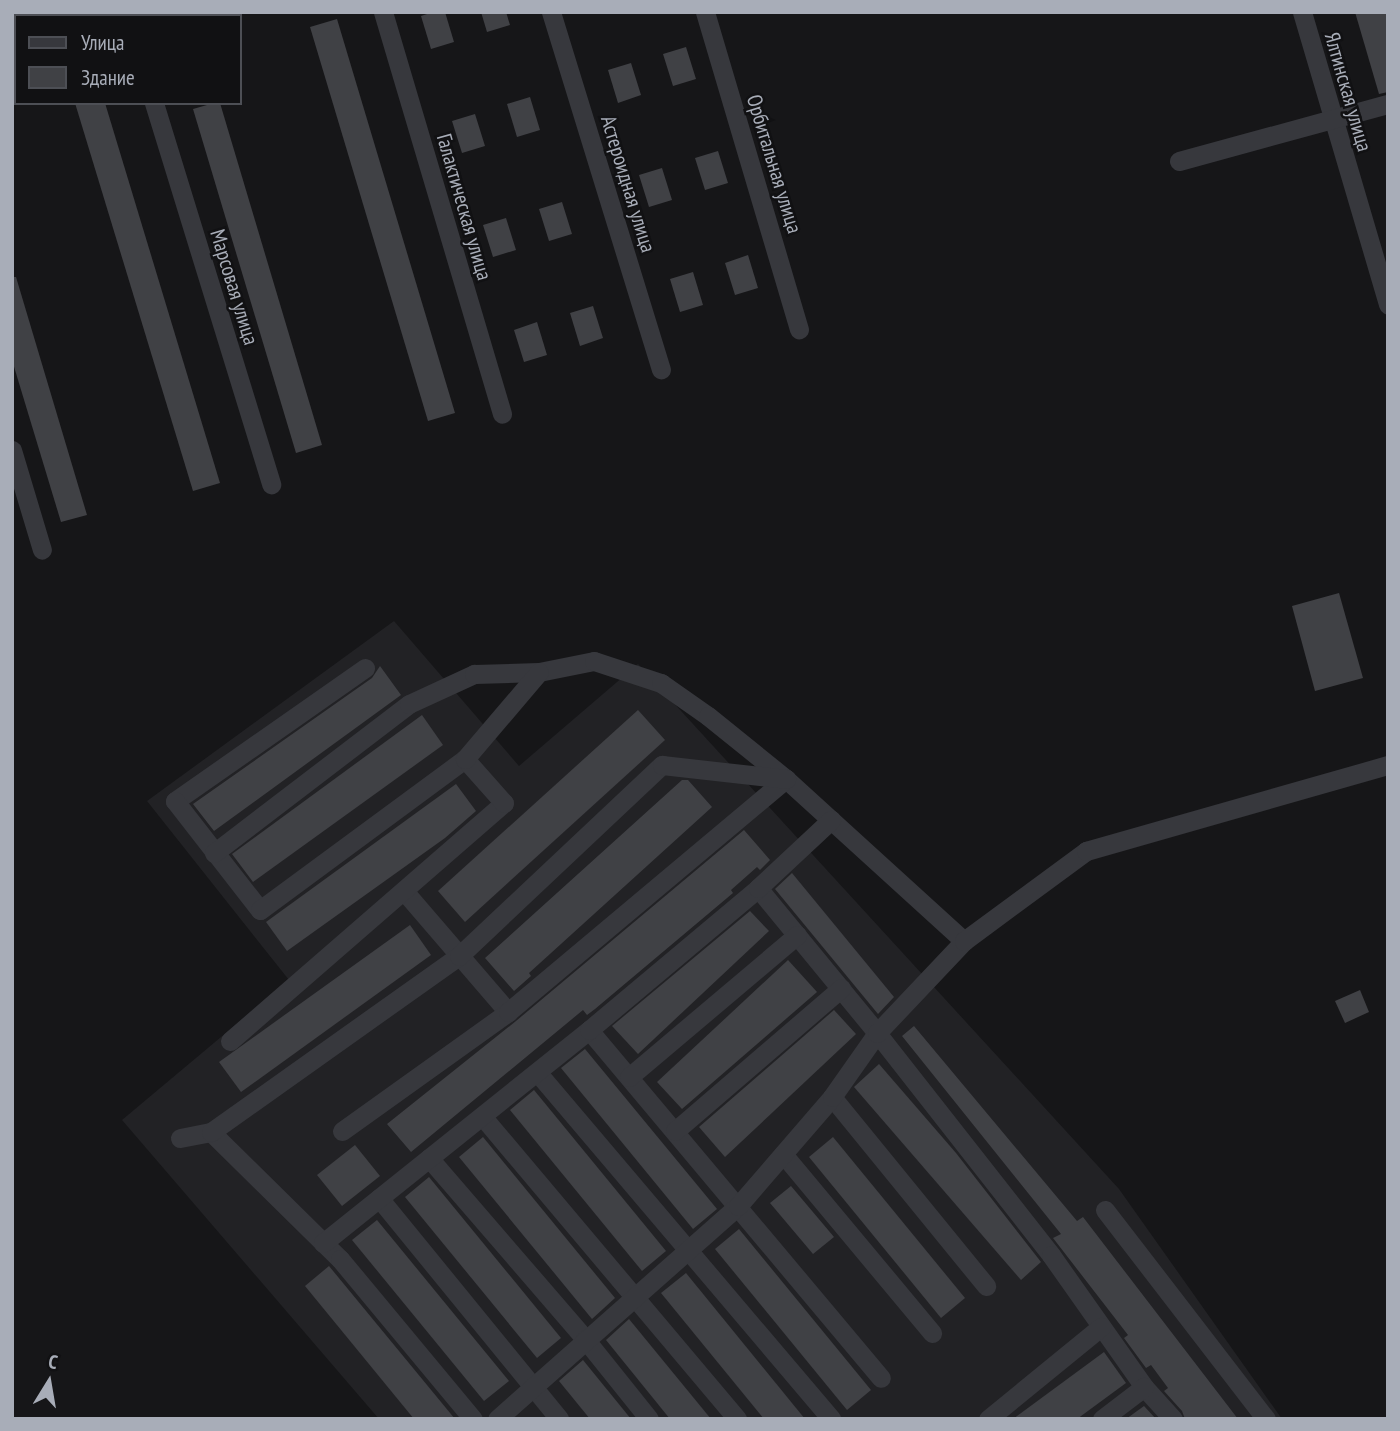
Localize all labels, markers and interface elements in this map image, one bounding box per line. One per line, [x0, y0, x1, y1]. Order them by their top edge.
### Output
legend [14, 14, 242, 105]
text: Улица [81, 29, 124, 56]
street label: Ялтинская улица [1319, 29, 1377, 155]
text: Здание [81, 64, 135, 91]
street label: Орбитальная улица [741, 92, 807, 236]
street label: Астероидная улица [595, 112, 661, 256]
street label: Галактическая улица [431, 131, 497, 283]
street label: Марсовая улица [204, 226, 264, 348]
north arrow [14, 1347, 84, 1417]
text: С [46, 1349, 60, 1374]

